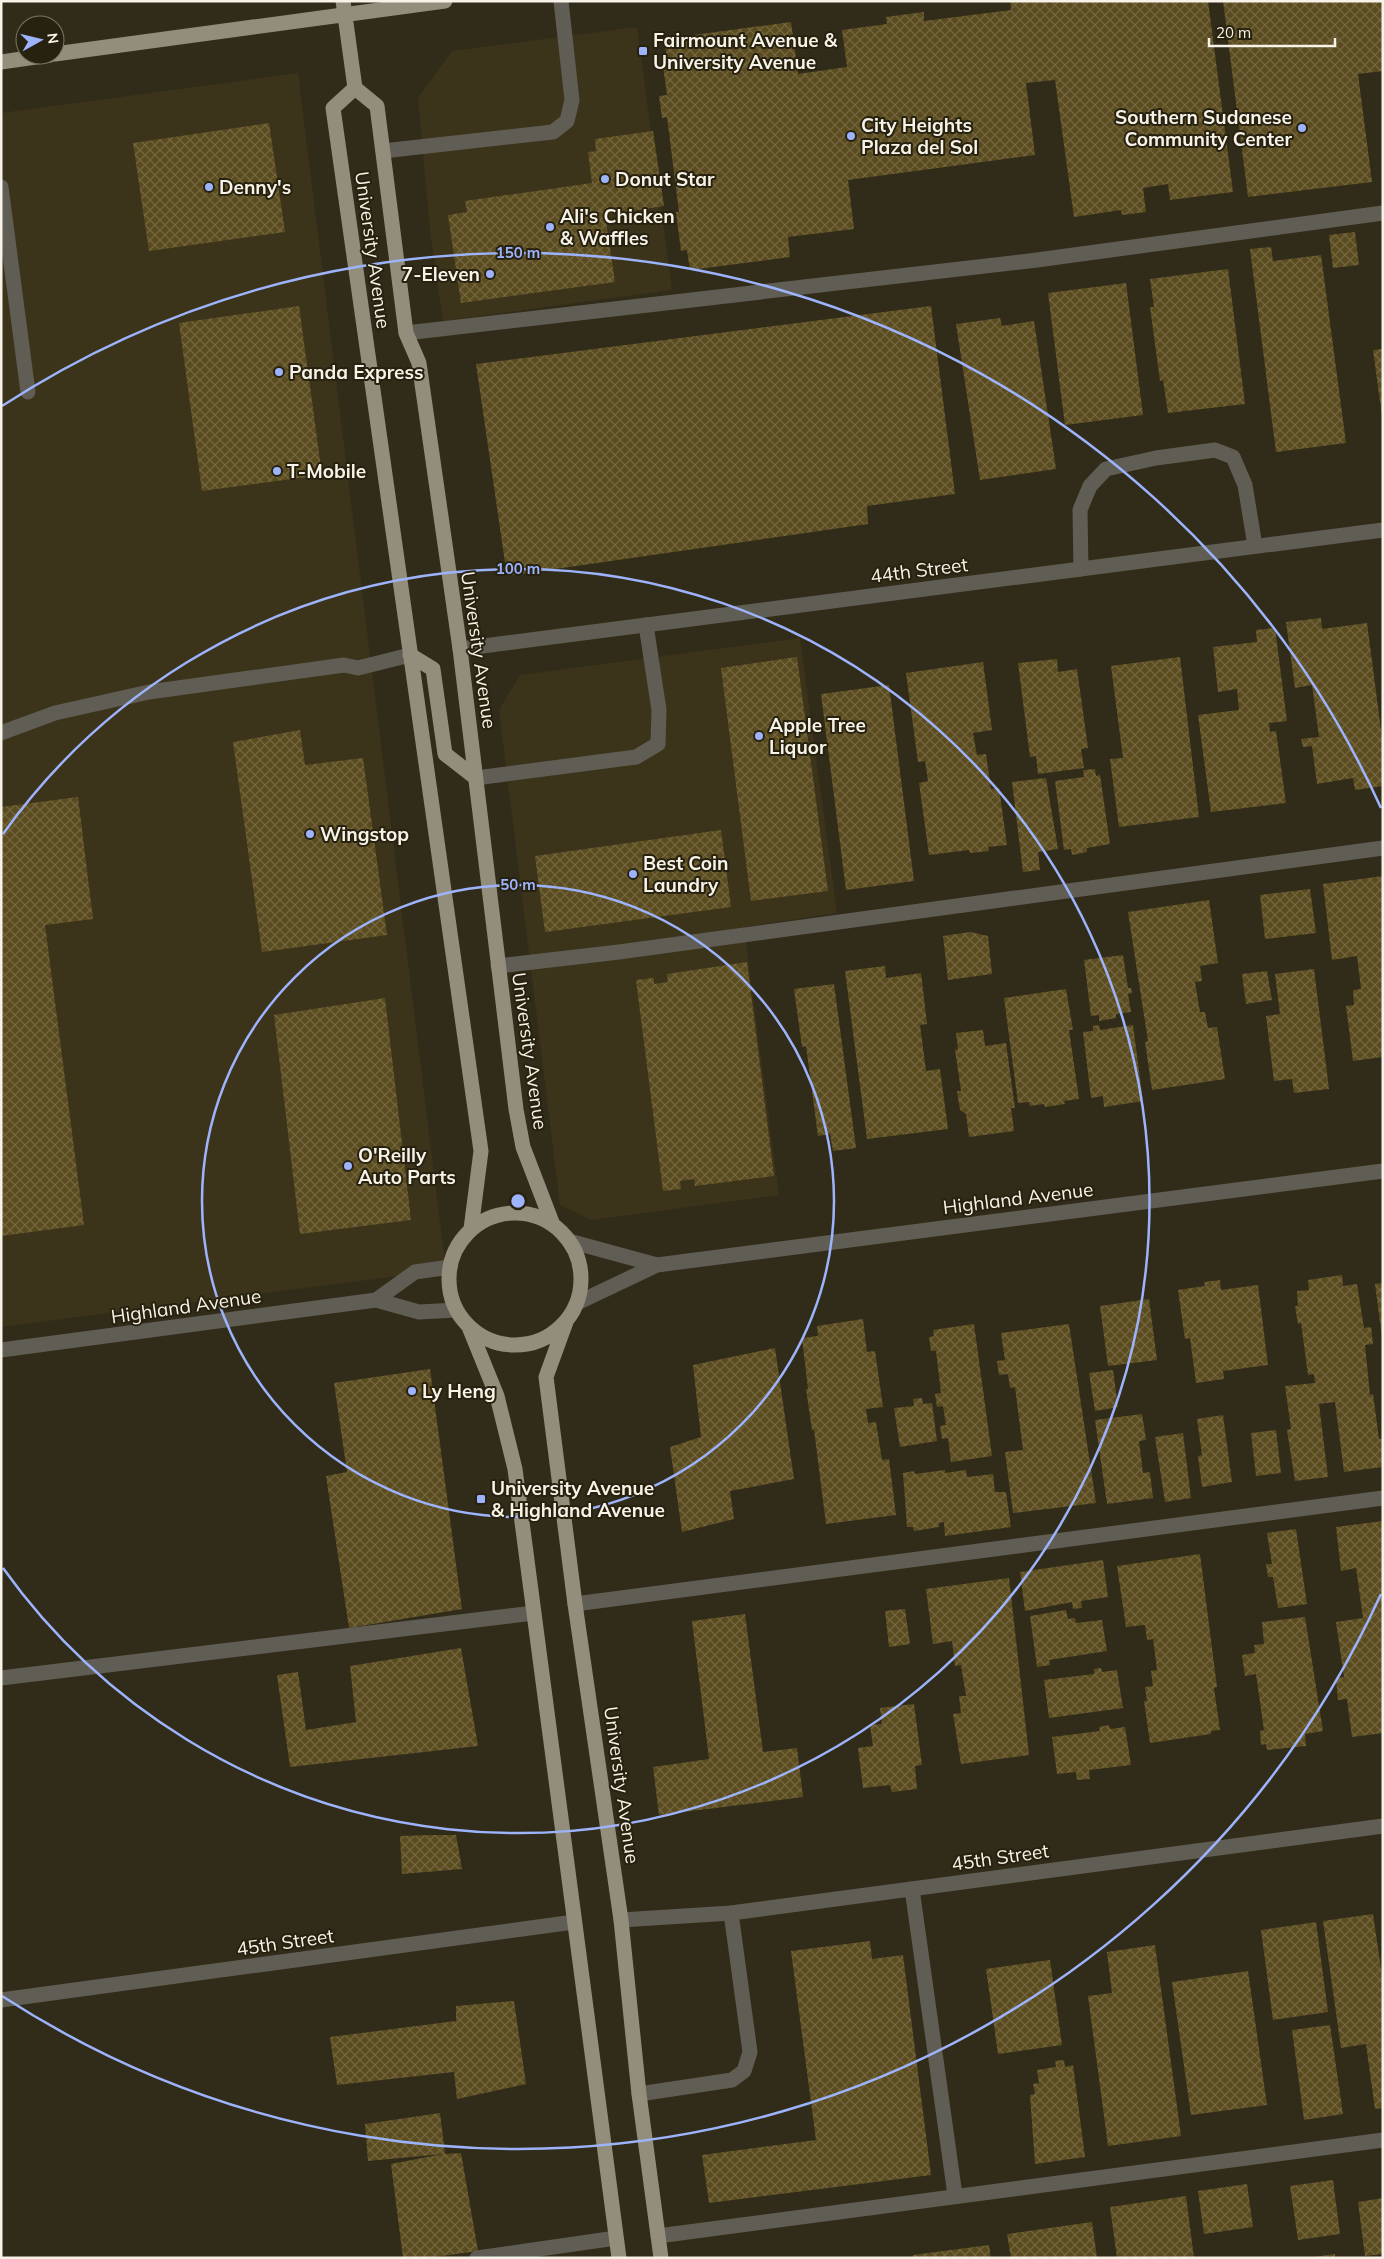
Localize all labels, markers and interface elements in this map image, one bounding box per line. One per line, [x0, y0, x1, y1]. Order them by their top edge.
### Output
north arrow [15, 15, 65, 65]
scale bar [1209, 15, 1335, 47]
text: 20 m [1216, 23, 1251, 42]
place label: Fairmount Avenue & University Avenue [653, 28, 838, 74]
text: N [43, 32, 63, 45]
marker: Fairmount Avenue & University Avenue [637, 45, 649, 57]
place label: Southern Sudanese Community Center [1115, 105, 1293, 151]
place label: City Heights Plaza del Sol [861, 113, 978, 159]
marker: Southern Sudanese Community Center [1296, 122, 1308, 134]
marker: City Heights Plaza del Sol [845, 130, 857, 142]
place label: Donut Star [615, 167, 715, 191]
street label: University Avenue [350, 170, 396, 330]
marker: Donut Star [599, 173, 611, 185]
place label: Denny's [219, 175, 291, 199]
marker: Denny's [203, 181, 215, 193]
place label: Ali's Chicken & Waffles [560, 204, 675, 250]
marker: Ali's Chicken & Waffles [544, 221, 556, 233]
text: 150 m [496, 243, 540, 262]
place label: 7-Eleven [402, 262, 480, 286]
marker: 7-Eleven [484, 268, 496, 280]
place label: Panda Express [289, 360, 424, 384]
marker: Panda Express [273, 366, 285, 378]
place label: T-Mobile [287, 459, 366, 483]
marker: T-Mobile [271, 465, 283, 477]
street label: 44th Street [869, 552, 969, 588]
text: 100 m [496, 559, 540, 578]
street label: University Avenue [456, 570, 502, 730]
place label: Apple Tree Liquor [769, 713, 866, 759]
marker: Apple Tree Liquor [753, 730, 765, 742]
place label: Wingstop [320, 822, 409, 846]
marker: Wingstop [304, 828, 316, 840]
place label: Best Coin Laundry [643, 851, 728, 897]
marker: Best Coin Laundry [627, 868, 639, 880]
text: 50 m [500, 875, 536, 894]
street label: University Avenue [507, 971, 553, 1131]
place label: O'Reilly Auto Parts [358, 1143, 456, 1189]
marker: O'Reilly Auto Parts [342, 1160, 354, 1172]
street label: Highland Avenue [941, 1177, 1095, 1219]
centre of rings [509, 1192, 527, 1210]
street label: Highland Avenue [109, 1284, 263, 1328]
place label: Ly Heng [422, 1379, 496, 1403]
marker: Ly Heng [406, 1385, 418, 1397]
place label: University Avenue & Highland Avenue [491, 1476, 665, 1522]
marker: University Avenue & Highland Avenue [475, 1493, 487, 1505]
street label: University Avenue [599, 1705, 645, 1865]
street label: 45th Street [950, 1838, 1051, 1876]
street label: 45th Street [235, 1923, 336, 1961]

